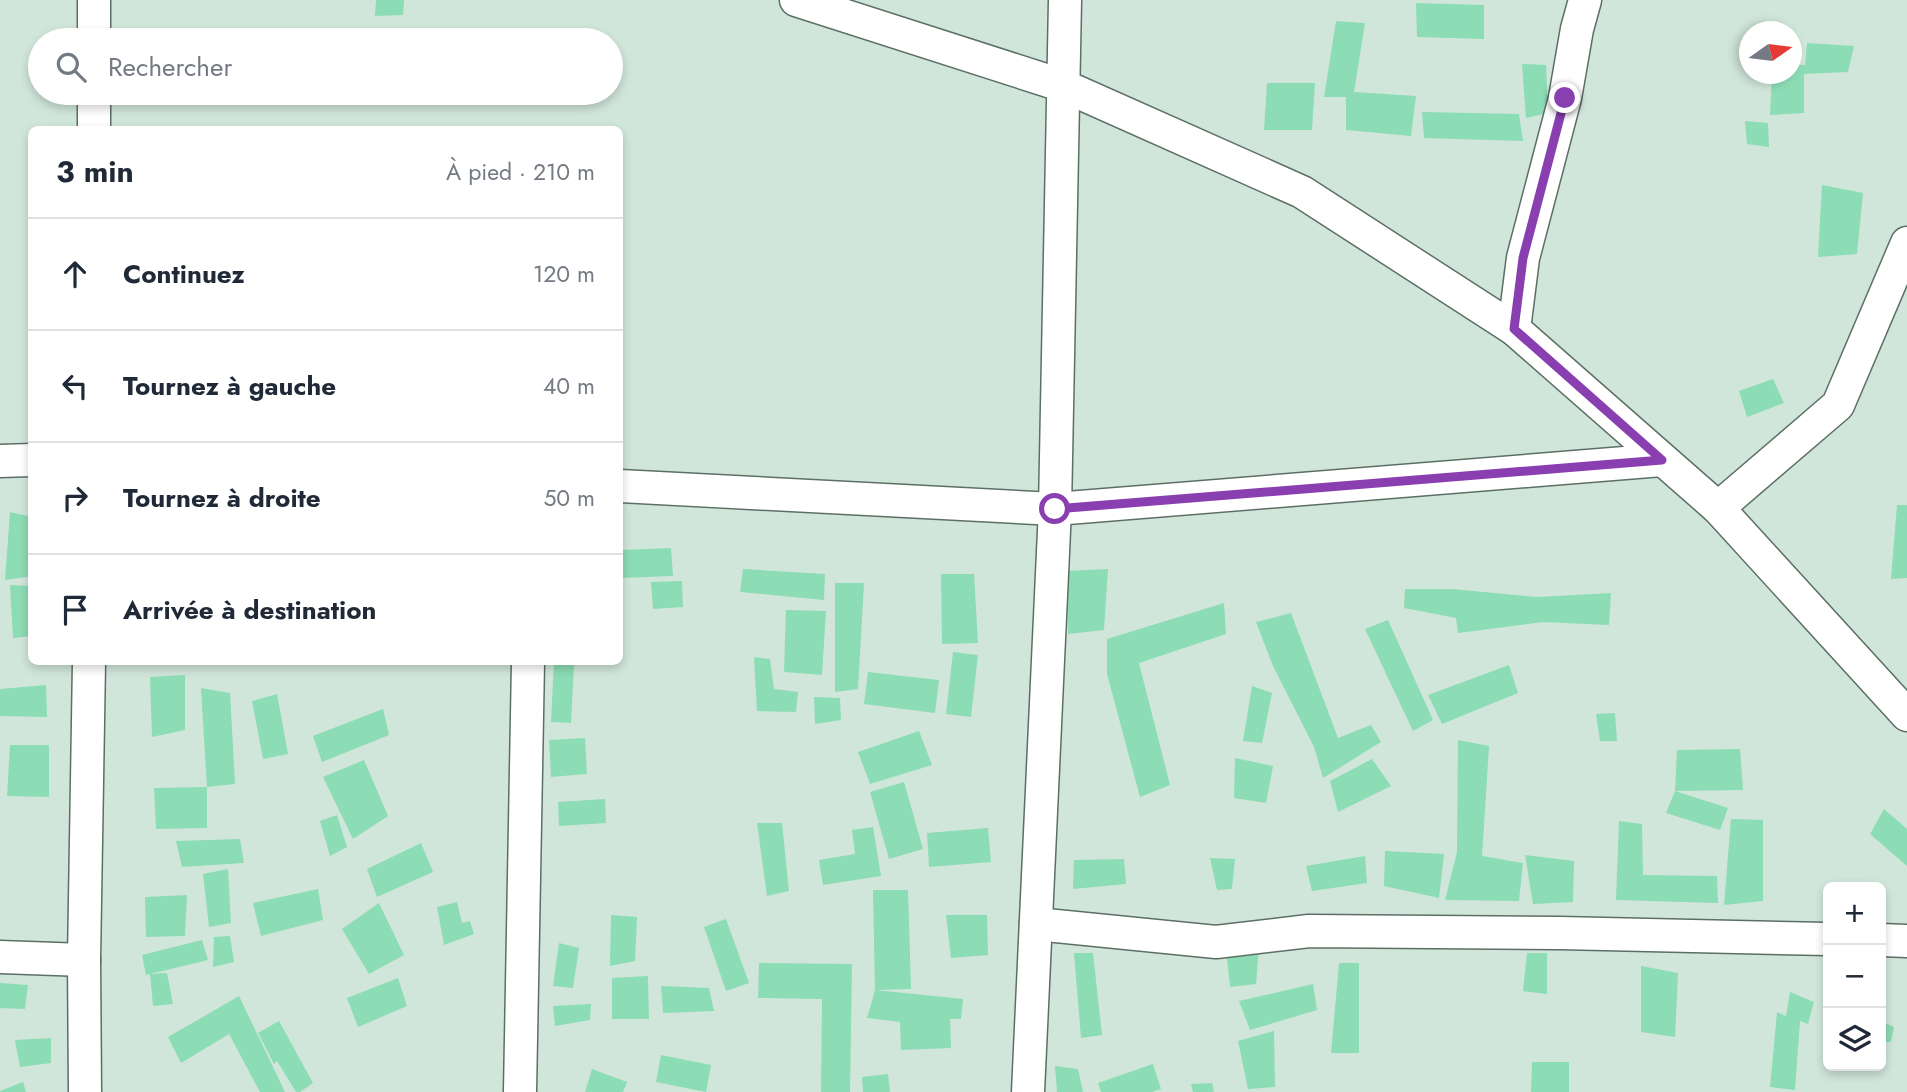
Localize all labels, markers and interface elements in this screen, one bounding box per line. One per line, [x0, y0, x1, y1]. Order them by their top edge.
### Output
north arrow [1739, 21, 1802, 84]
search box [28, 28, 623, 105]
icon: search [52, 48, 90, 86]
text: Rechercher [108, 48, 232, 86]
route end [1549, 82, 1580, 113]
text: 3 min [56, 150, 134, 193]
text: À pied · 210 m [446, 155, 595, 189]
icon: ahead [56, 255, 94, 293]
text: Continuez [123, 255, 245, 293]
text: 120 m [533, 257, 595, 291]
icon: left [56, 367, 94, 405]
text: Tournez à gauche [123, 367, 336, 405]
text: 40 m [543, 369, 595, 403]
icon: right [56, 479, 94, 517]
text: Tournez à droite [123, 479, 321, 517]
text: 50 m [543, 481, 595, 515]
route start [1039, 493, 1070, 524]
icon: arrive [56, 591, 94, 629]
text: Arrivée à destination [123, 591, 376, 629]
map controls [1823, 882, 1886, 1071]
button: + [1823, 882, 1886, 945]
button: − [1823, 945, 1886, 1008]
button: layers [1823, 1008, 1886, 1071]

